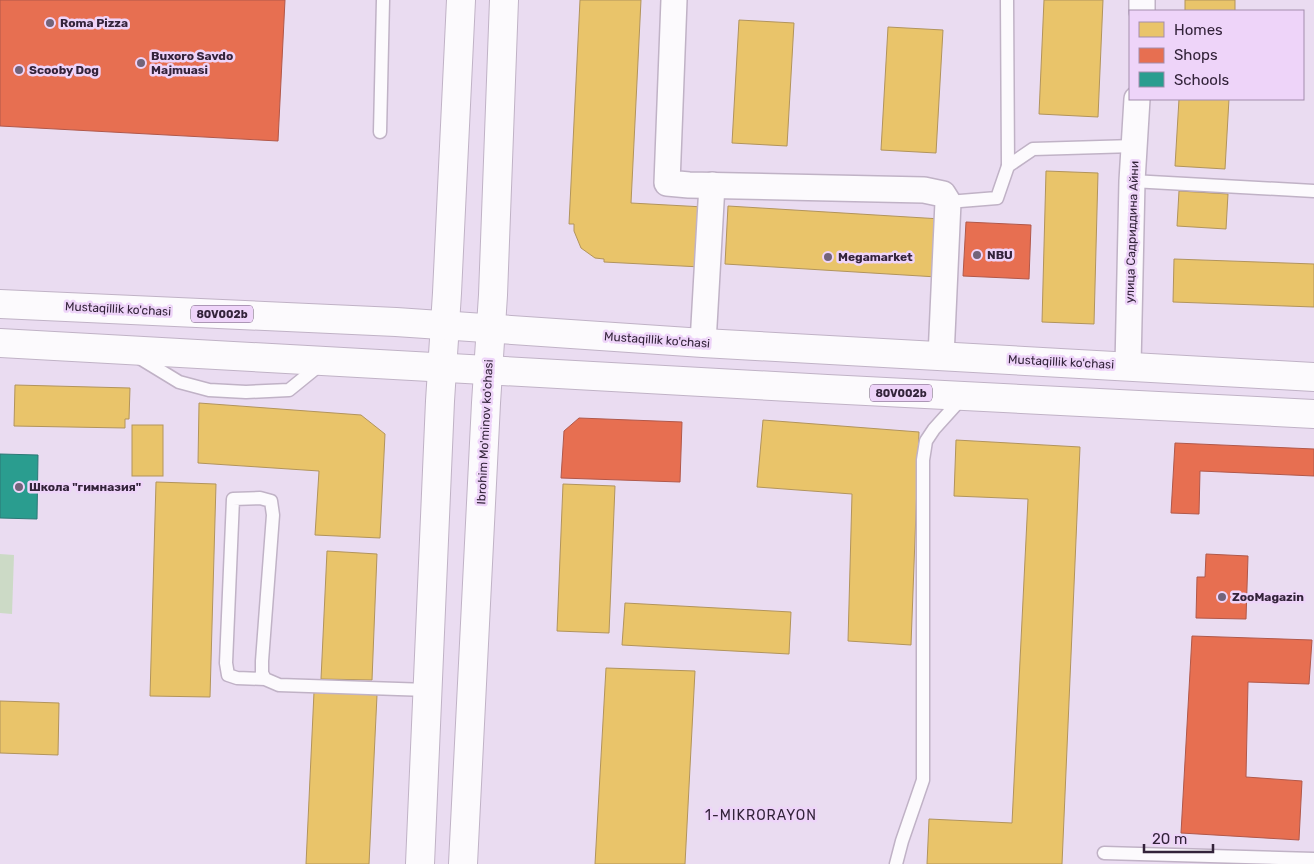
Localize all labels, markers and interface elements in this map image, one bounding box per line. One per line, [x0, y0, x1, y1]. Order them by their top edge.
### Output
legend [1129, 10, 1304, 100]
place label: Roma Pizza [60, 16, 128, 30]
marker: Roma Pizza [44, 17, 56, 29]
text: Homes [1174, 21, 1223, 39]
text: Shops [1174, 46, 1218, 64]
place label: Buxoro Savdo Majmuasi [151, 49, 233, 77]
marker: Buxoro Savdo Majmuasi [135, 57, 147, 69]
place label: Scooby Dog [29, 63, 99, 77]
marker: Scooby Dog [13, 64, 25, 76]
text: Schools [1174, 71, 1230, 89]
street label: улица Садриддина Айни [1123, 161, 1141, 303]
place label: NBU [987, 248, 1013, 262]
marker: NBU [971, 249, 983, 261]
place label: Megamarket [838, 250, 913, 264]
marker: Megamarket [822, 251, 834, 263]
street label: Mustaqillik ko'chasi [65, 299, 172, 319]
road number: 80V002b [191, 306, 253, 322]
street label: Mustaqillik ko'chasi [604, 329, 711, 351]
street label: Mustaqillik ko'chasi [1008, 352, 1115, 372]
street label: Ibrohim Mo'minov ko'chasi [474, 359, 496, 505]
road number: 80V002b [870, 384, 932, 402]
place label: Школа "гимназия" [29, 480, 141, 494]
marker: Школа "гимназия" [13, 481, 25, 493]
place label: ZooMagazin [1232, 590, 1304, 604]
marker: ZooMagazin [1216, 591, 1228, 603]
district label: 1-MIKRORAYON [705, 807, 817, 824]
scale bar [1144, 822, 1213, 854]
text: 20 m [1152, 830, 1187, 848]

